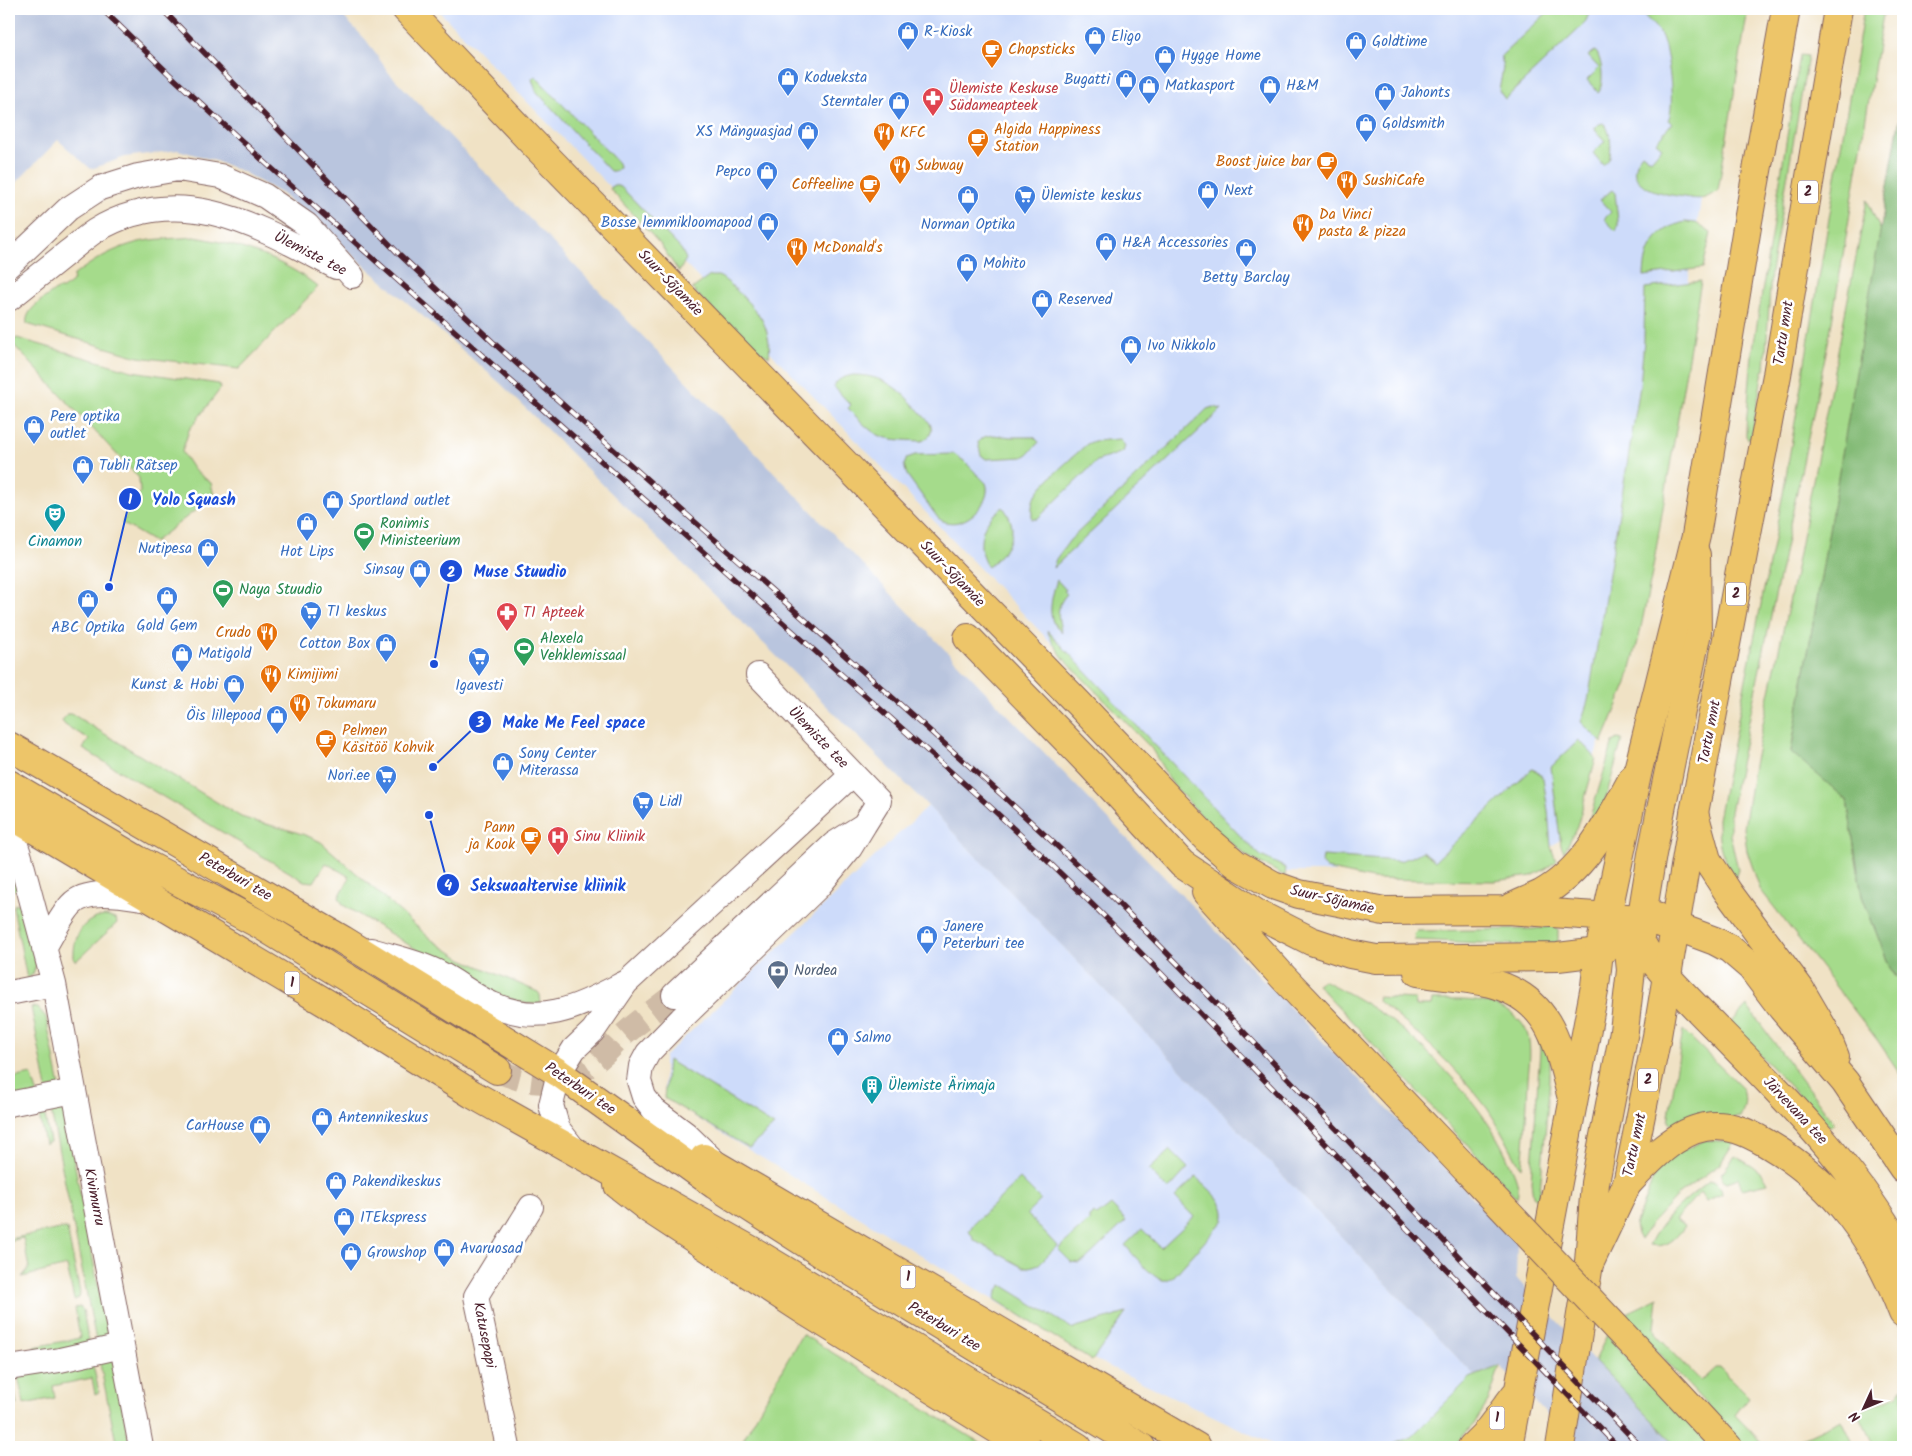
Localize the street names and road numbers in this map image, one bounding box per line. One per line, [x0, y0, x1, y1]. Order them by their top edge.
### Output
road number: 2 [1798, 180, 1818, 203]
street label: Ülemiste tee [269, 225, 351, 283]
street label: Suur-Sõjamäe [632, 244, 709, 322]
street label: Tartu mnt [1767, 299, 1801, 367]
street label: Suur-Sõjamäe [914, 535, 991, 613]
road number: 2 [1726, 582, 1746, 606]
street label: Tartu mnt [1692, 698, 1728, 766]
street label: Ülemiste tee [782, 701, 854, 775]
street label: Peterburi tee [194, 846, 276, 908]
street label: Suur-Sõjamäe [1288, 879, 1377, 921]
road number: 1 [284, 971, 300, 994]
street label: Peterburi tee [540, 1056, 621, 1122]
road number: 2 [1638, 1068, 1658, 1092]
street label: Järvevana tee [1757, 1071, 1833, 1151]
street label: Tartu mnt [1617, 1111, 1654, 1179]
street label: Kivimurru [77, 1166, 111, 1228]
road number: 1 [900, 1266, 916, 1288]
street label: Peterburi tee [903, 1296, 985, 1358]
street label: Katusepapi [466, 1300, 502, 1372]
road number: 1 [1490, 1406, 1504, 1430]

